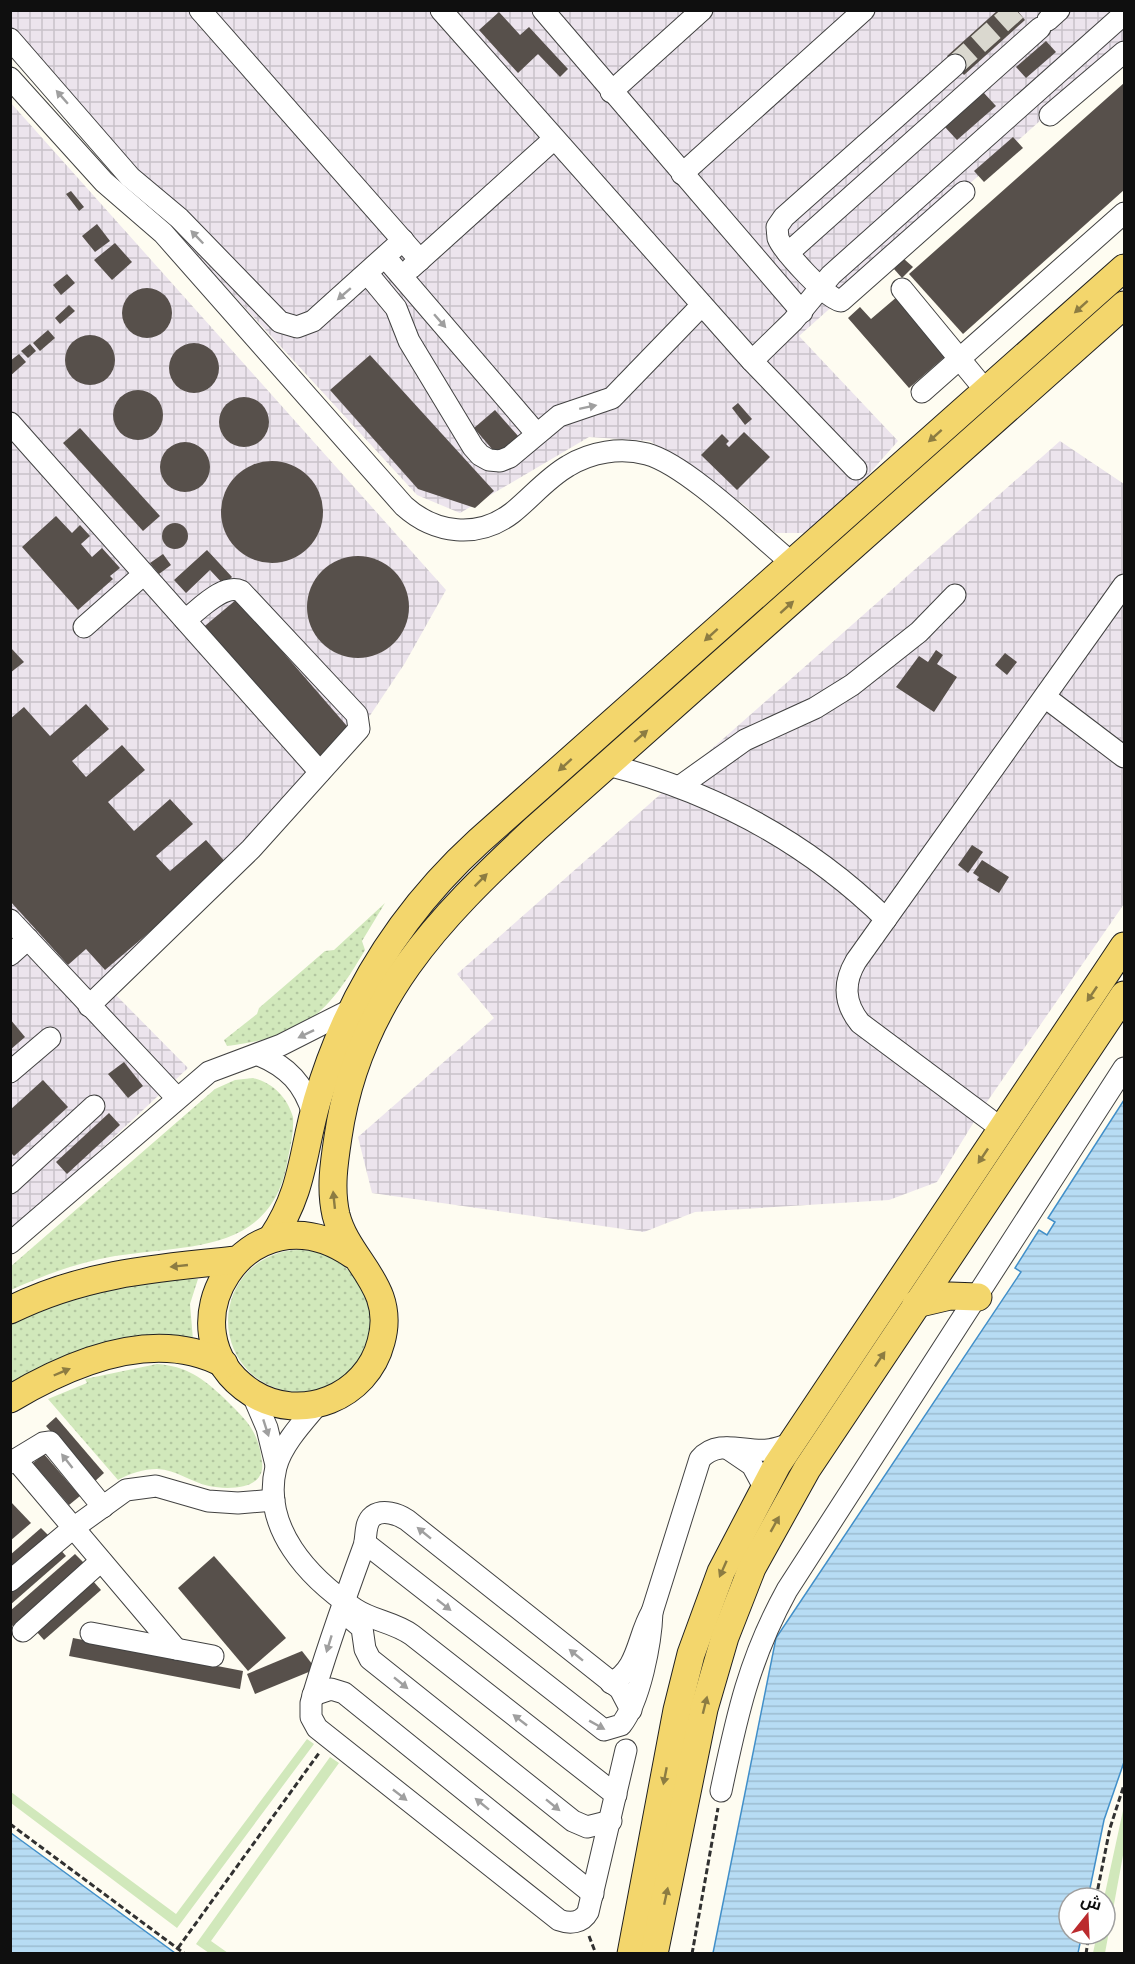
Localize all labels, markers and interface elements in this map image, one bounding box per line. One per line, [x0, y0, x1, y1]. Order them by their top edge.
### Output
one-way arrow [56, 90, 69, 105]
one-way arrow [191, 230, 205, 244]
one-way arrow [337, 287, 352, 300]
one-way arrow [1074, 300, 1089, 313]
one-way arrow [433, 313, 446, 328]
one-way arrow [578, 402, 597, 411]
one-way arrow [928, 429, 943, 442]
one-way arrow [779, 601, 794, 614]
one-way arrow [704, 628, 719, 641]
one-way arrow [633, 730, 648, 743]
one-way arrow [558, 758, 573, 771]
one-way arrow [473, 874, 487, 888]
one-way arrow [1086, 986, 1098, 1002]
one-way arrow [297, 1030, 314, 1039]
one-way arrow [978, 1148, 989, 1164]
one-way arrow [329, 1190, 339, 1209]
one-way arrow [169, 1261, 188, 1271]
one-way arrow [874, 1351, 885, 1368]
one-way arrow [53, 1367, 71, 1376]
one-way arrow [262, 1419, 272, 1437]
one-way arrow [60, 1453, 73, 1469]
one-way arrow [770, 1515, 780, 1532]
one-way arrow [417, 1527, 432, 1540]
one-way arrow [718, 1560, 728, 1578]
one-way arrow [436, 1599, 452, 1612]
one-way arrow [324, 1635, 333, 1653]
one-way arrow [569, 1649, 584, 1662]
one-way arrow [393, 1676, 408, 1689]
one-way arrow [701, 1696, 710, 1714]
one-way arrow [513, 1714, 528, 1726]
one-way arrow [589, 1720, 606, 1730]
one-way arrow [660, 1767, 669, 1786]
one-way arrow [393, 1788, 408, 1800]
one-way arrow [545, 1798, 561, 1811]
one-way arrow [475, 1799, 490, 1811]
one-way arrow [662, 1886, 671, 1905]
north arrow [1057, 1886, 1117, 1946]
text: ش [1078, 1888, 1105, 1917]

